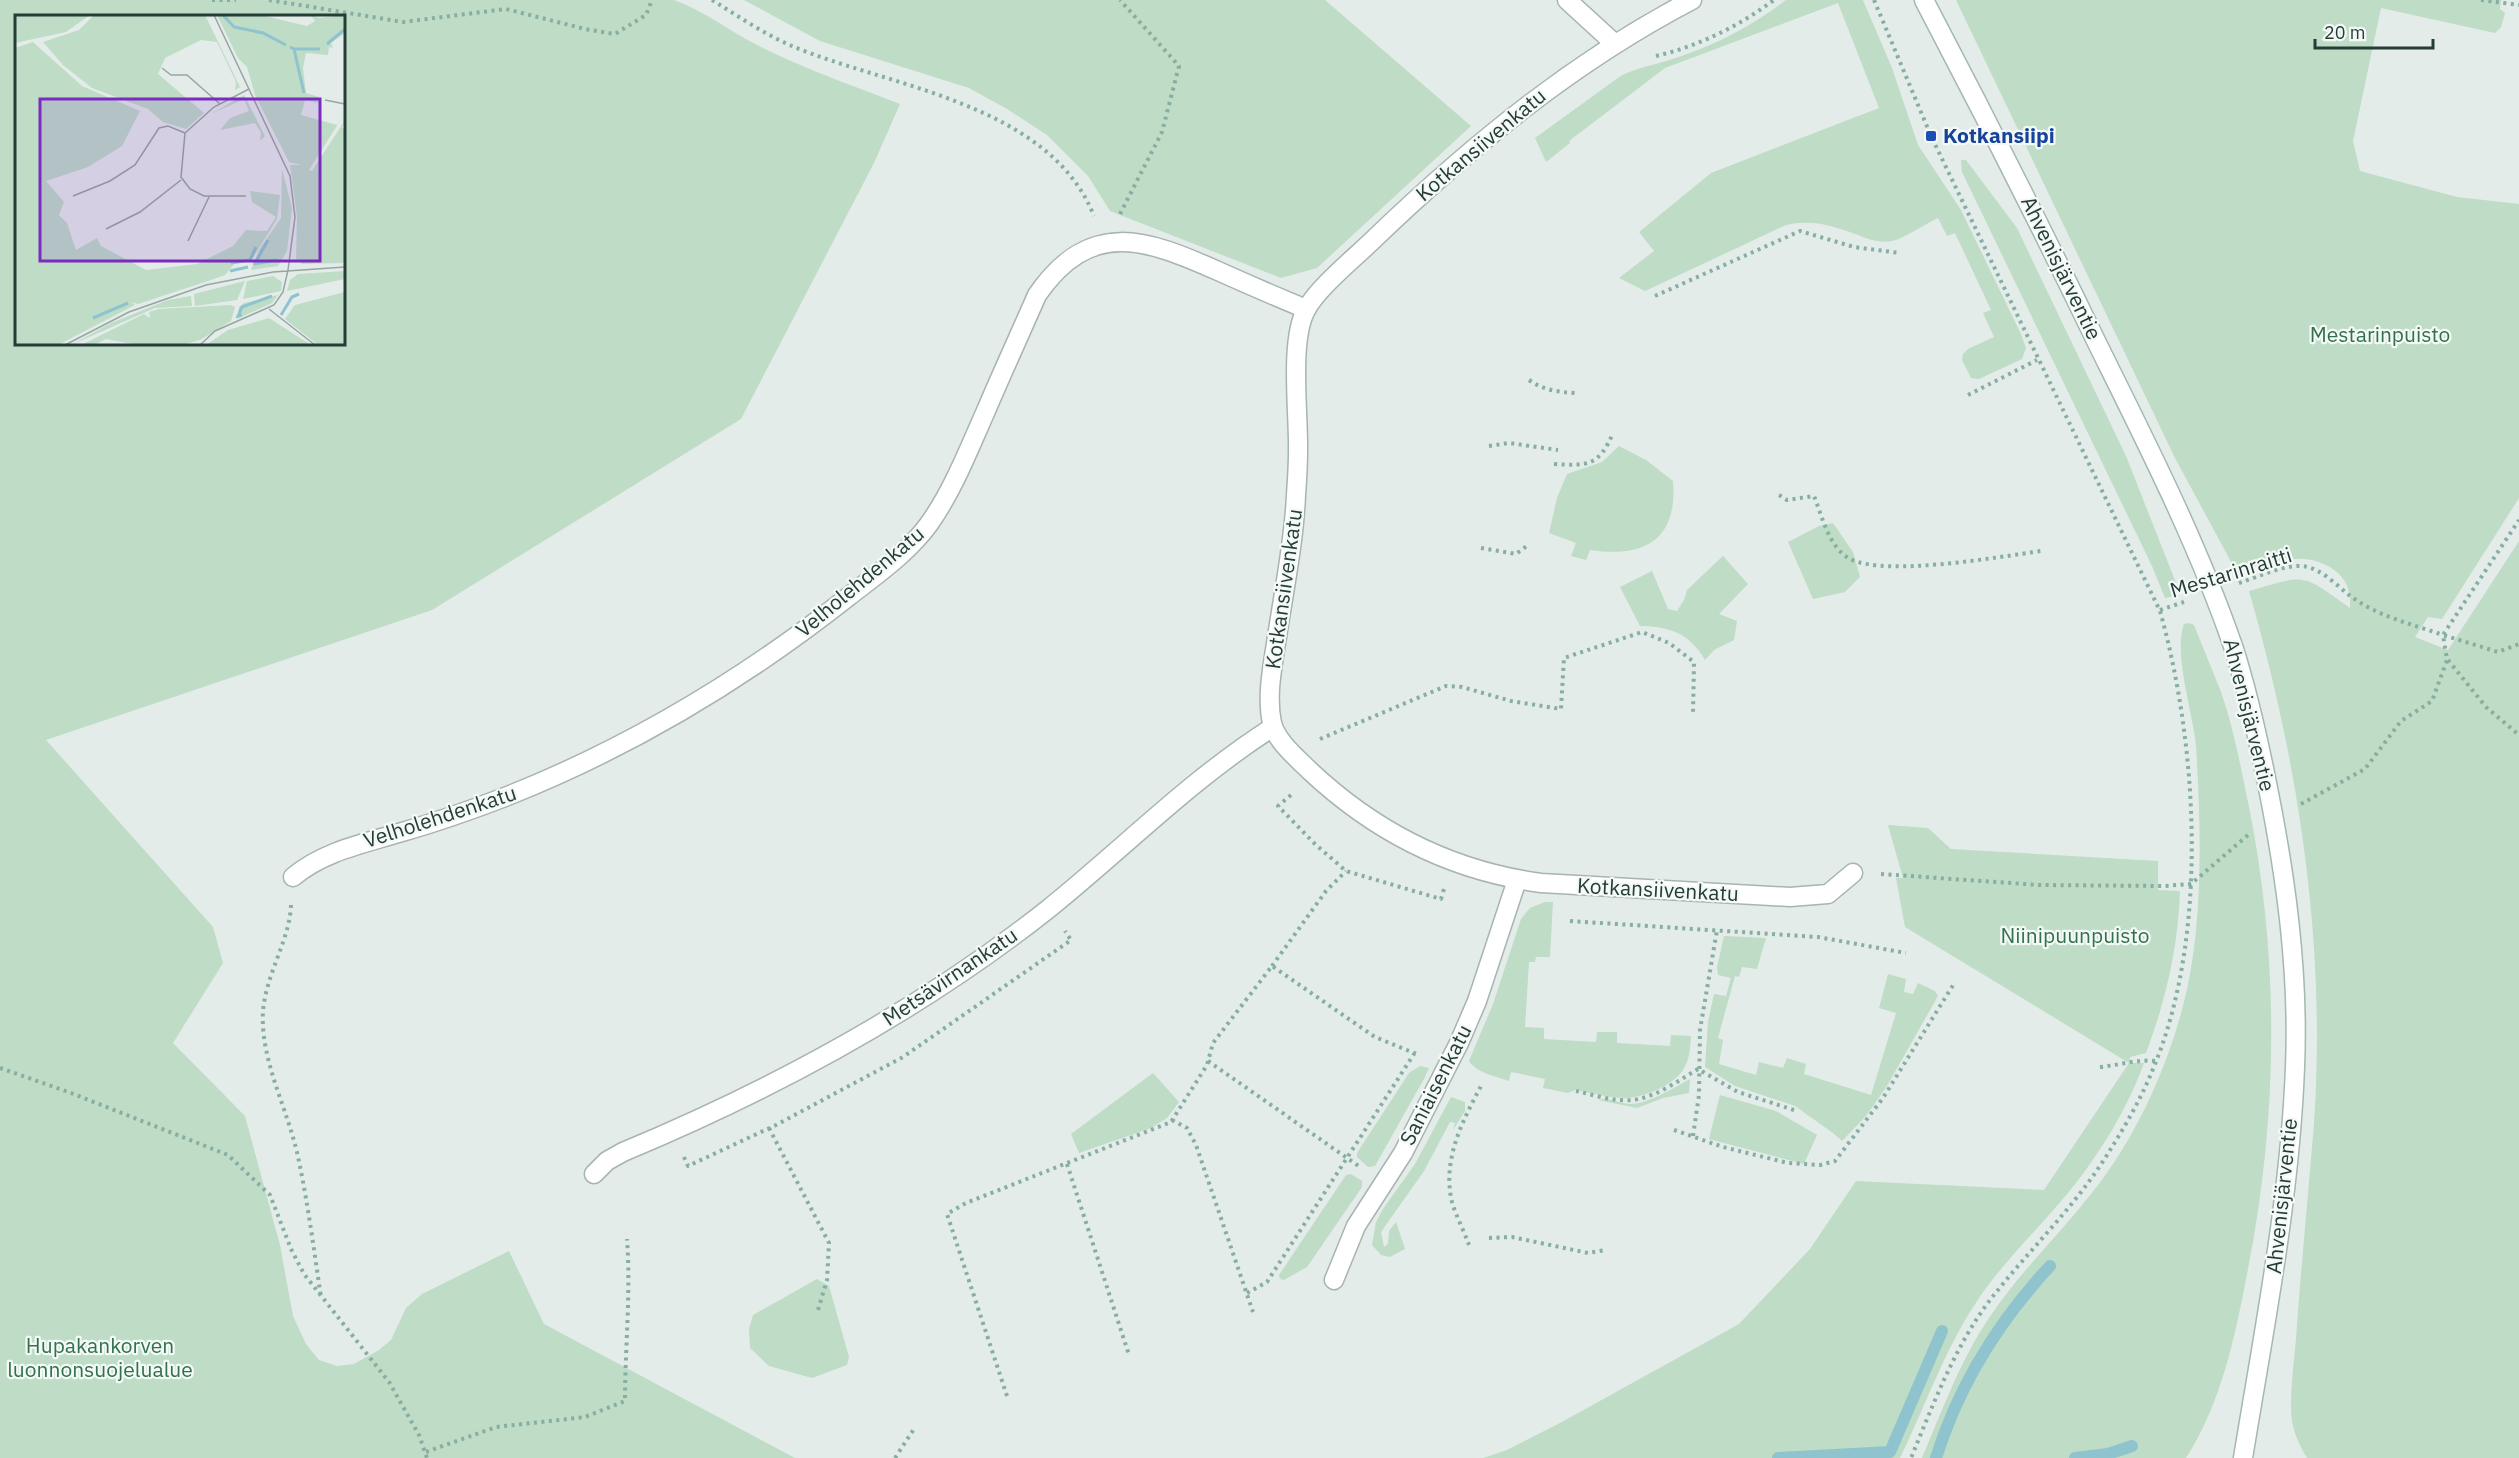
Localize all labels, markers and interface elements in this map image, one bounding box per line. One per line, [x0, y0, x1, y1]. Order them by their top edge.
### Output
scale bar [2315, 12, 2434, 50]
inset map [15, 15, 345, 345]
text: 20 m [2324, 21, 2366, 44]
street label: Kotkansiivenkatu [1409, 81, 1551, 207]
place label: Kotkansiipi [1943, 121, 2055, 149]
marker: Kotkansiipi [1924, 129, 1938, 143]
street label: Ahvenisjärventie [2015, 191, 2109, 344]
park label: Mestarinpuisto [2310, 320, 2450, 348]
street label: Kotkansiivenkatu [1258, 507, 1308, 671]
street label: Velholehdenkatu [789, 519, 929, 643]
street label: Mestarinraitti [2166, 540, 2295, 604]
street label: Ahvenisjärventie [2217, 635, 2282, 794]
street label: Velholehdenkatu [360, 778, 520, 854]
street label: Kotkansiivenkatu [1577, 871, 1740, 907]
street label: Metsävirnankatu [877, 921, 1022, 1032]
park label: Niinipuunpuisto [2001, 921, 2149, 949]
street label: Saniaisenkatu [1393, 1019, 1478, 1150]
street label: Ahvenisjärventie [2259, 1117, 2303, 1275]
park label: Hupakankorven luonnonsuojelualue [7, 1331, 193, 1383]

